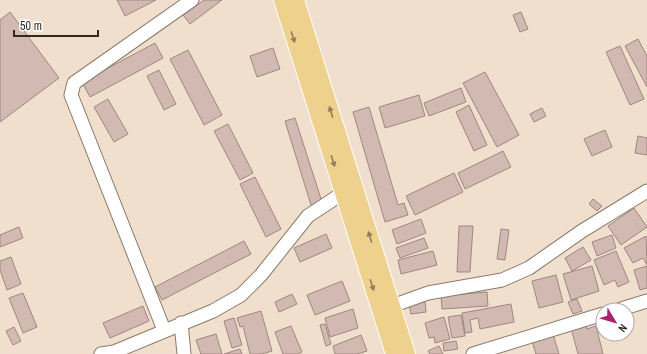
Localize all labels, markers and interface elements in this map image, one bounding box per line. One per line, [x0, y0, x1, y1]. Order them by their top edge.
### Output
scale bar [14, 12, 98, 38]
text: 50 m [20, 18, 42, 34]
one-way arrow [290, 32, 296, 44]
one-way arrow [328, 106, 334, 118]
one-way arrow [330, 155, 336, 167]
one-way arrow [367, 230, 373, 242]
one-way arrow [369, 279, 375, 291]
north arrow [595, 302, 635, 342]
text: N [615, 321, 630, 335]

